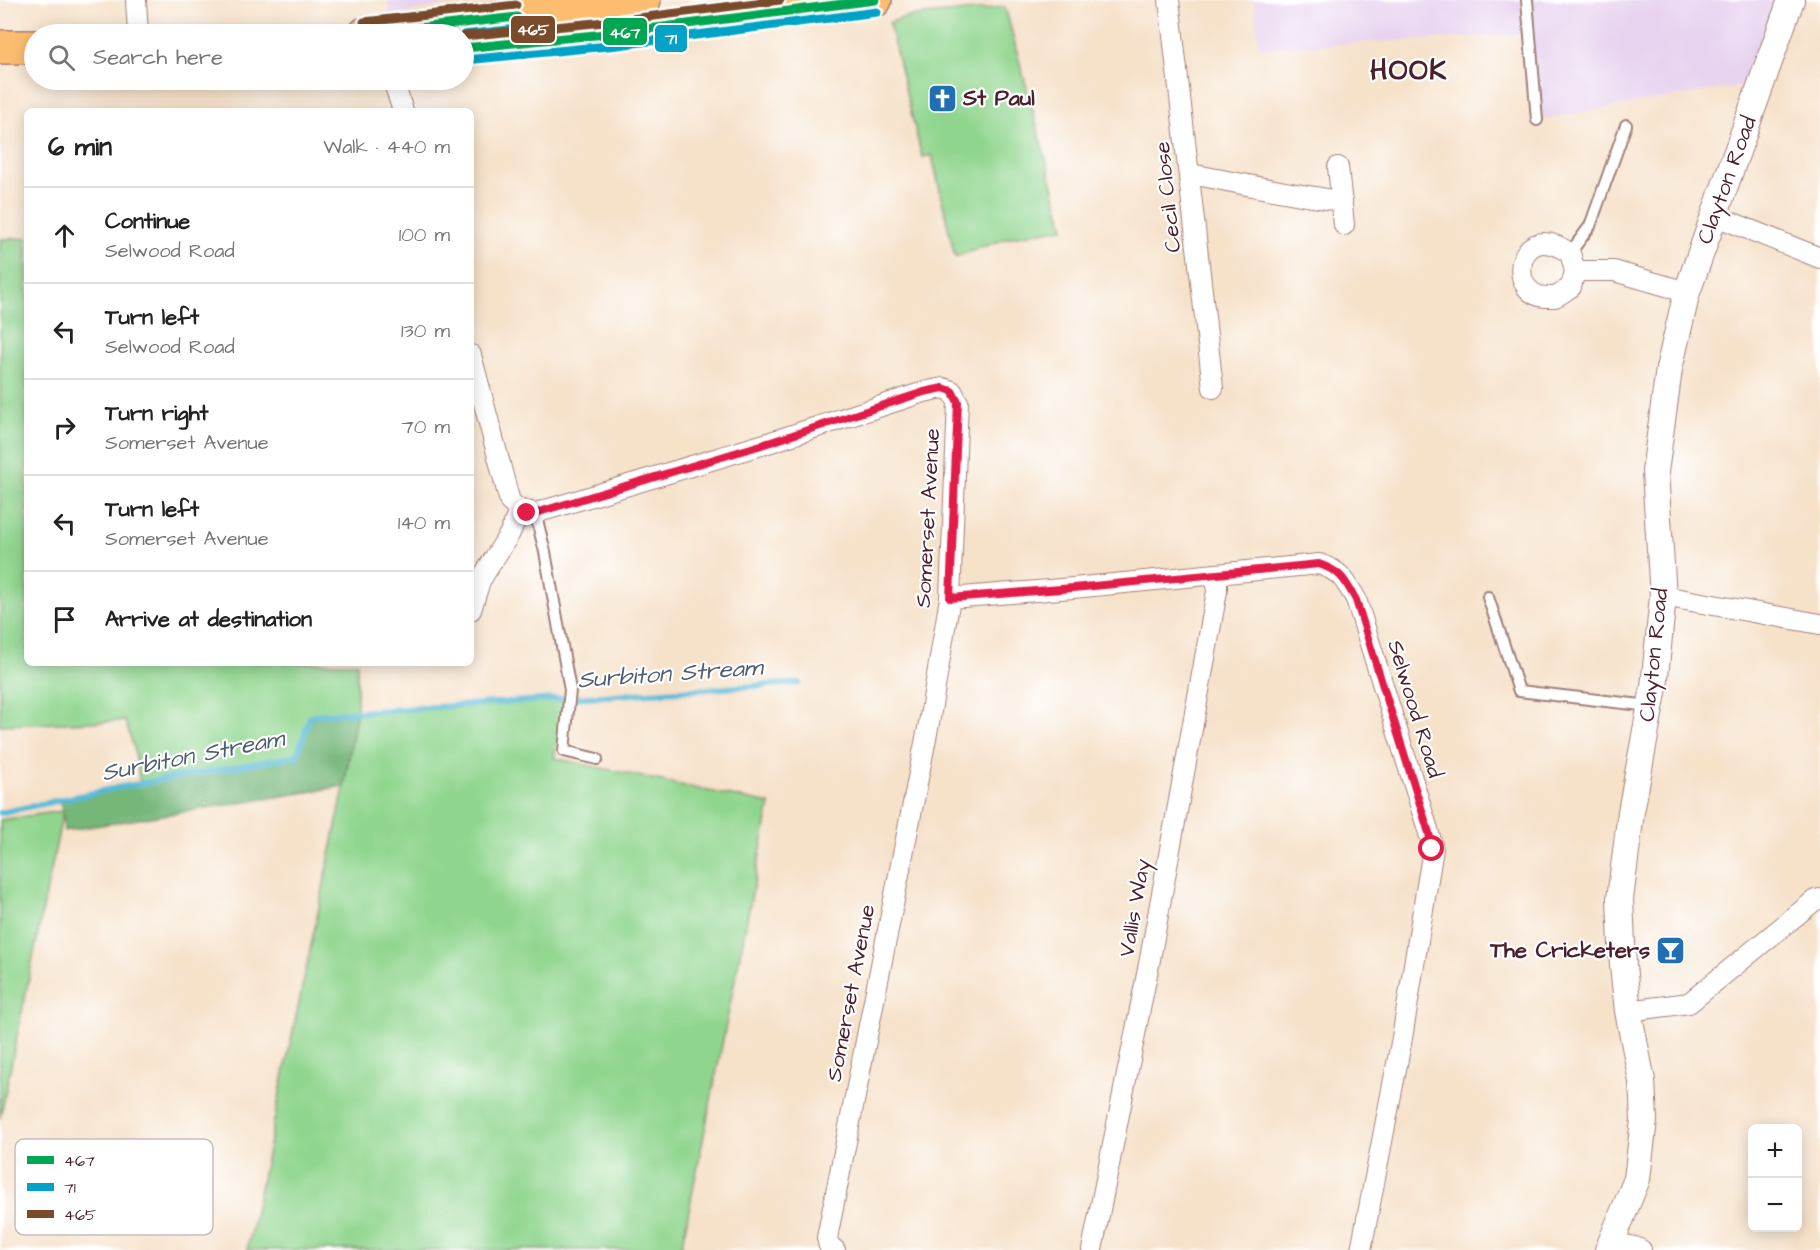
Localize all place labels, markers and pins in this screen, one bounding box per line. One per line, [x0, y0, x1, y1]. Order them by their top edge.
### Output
church icon: St Paul [926, 82, 958, 114]
place label: St Paul [962, 83, 1035, 114]
bar icon: The Cricketers [1655, 934, 1687, 966]
place label: The Cricketers [1489, 935, 1650, 966]

